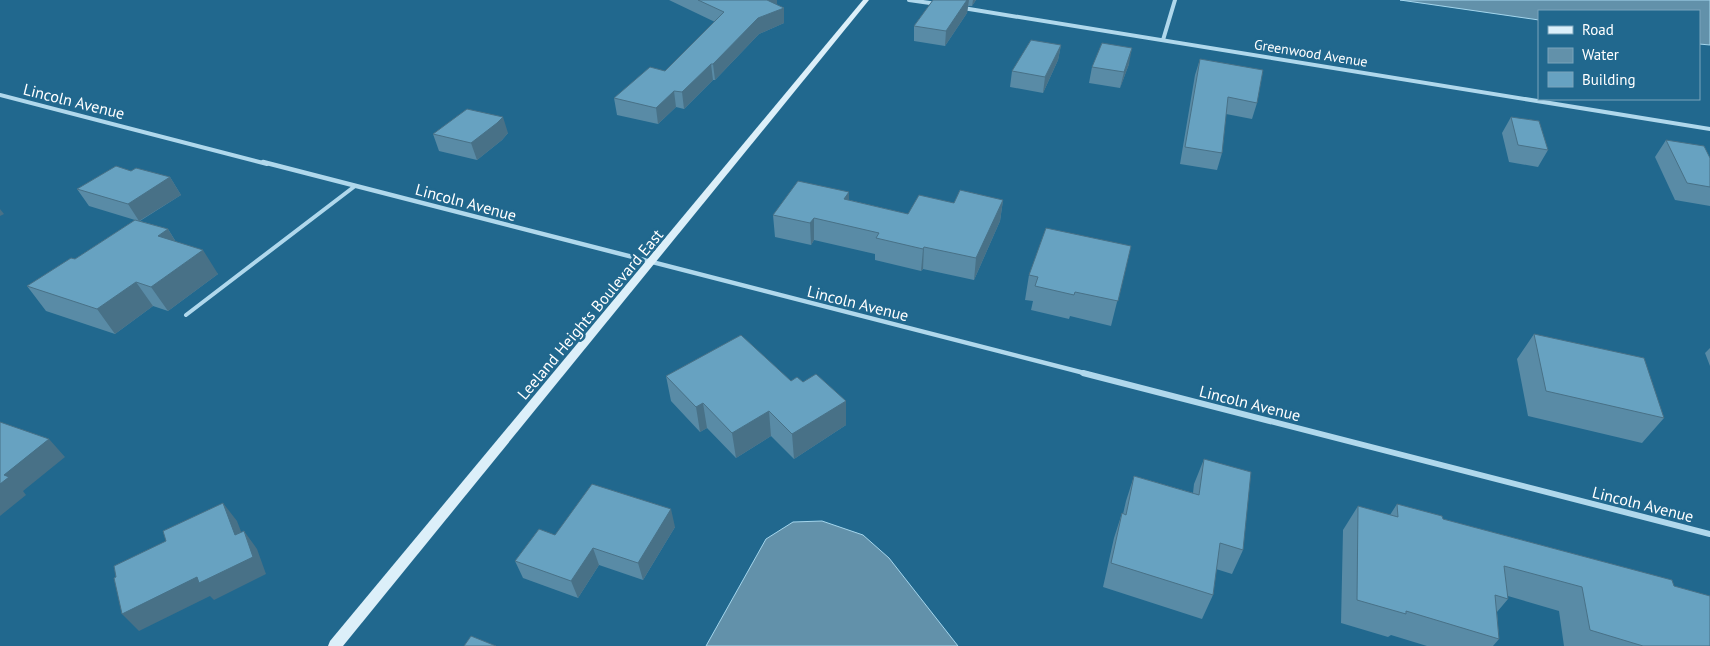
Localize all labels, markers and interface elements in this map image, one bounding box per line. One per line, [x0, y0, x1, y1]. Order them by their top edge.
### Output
legend [1538, 10, 1700, 100]
text: Road [1582, 20, 1614, 39]
street label: Greenwood Avenue [1253, 35, 1369, 71]
text: Water [1582, 45, 1619, 64]
text: Building [1582, 70, 1636, 89]
street label: Lincoln Avenue [21, 79, 127, 123]
street label: Lincoln Avenue [413, 179, 519, 225]
street label: Leeland Heights Boulevard East [513, 224, 668, 403]
street label: Lincoln Avenue [805, 281, 911, 325]
street label: Lincoln Avenue [1197, 381, 1303, 425]
street label: Lincoln Avenue [1590, 482, 1696, 526]

